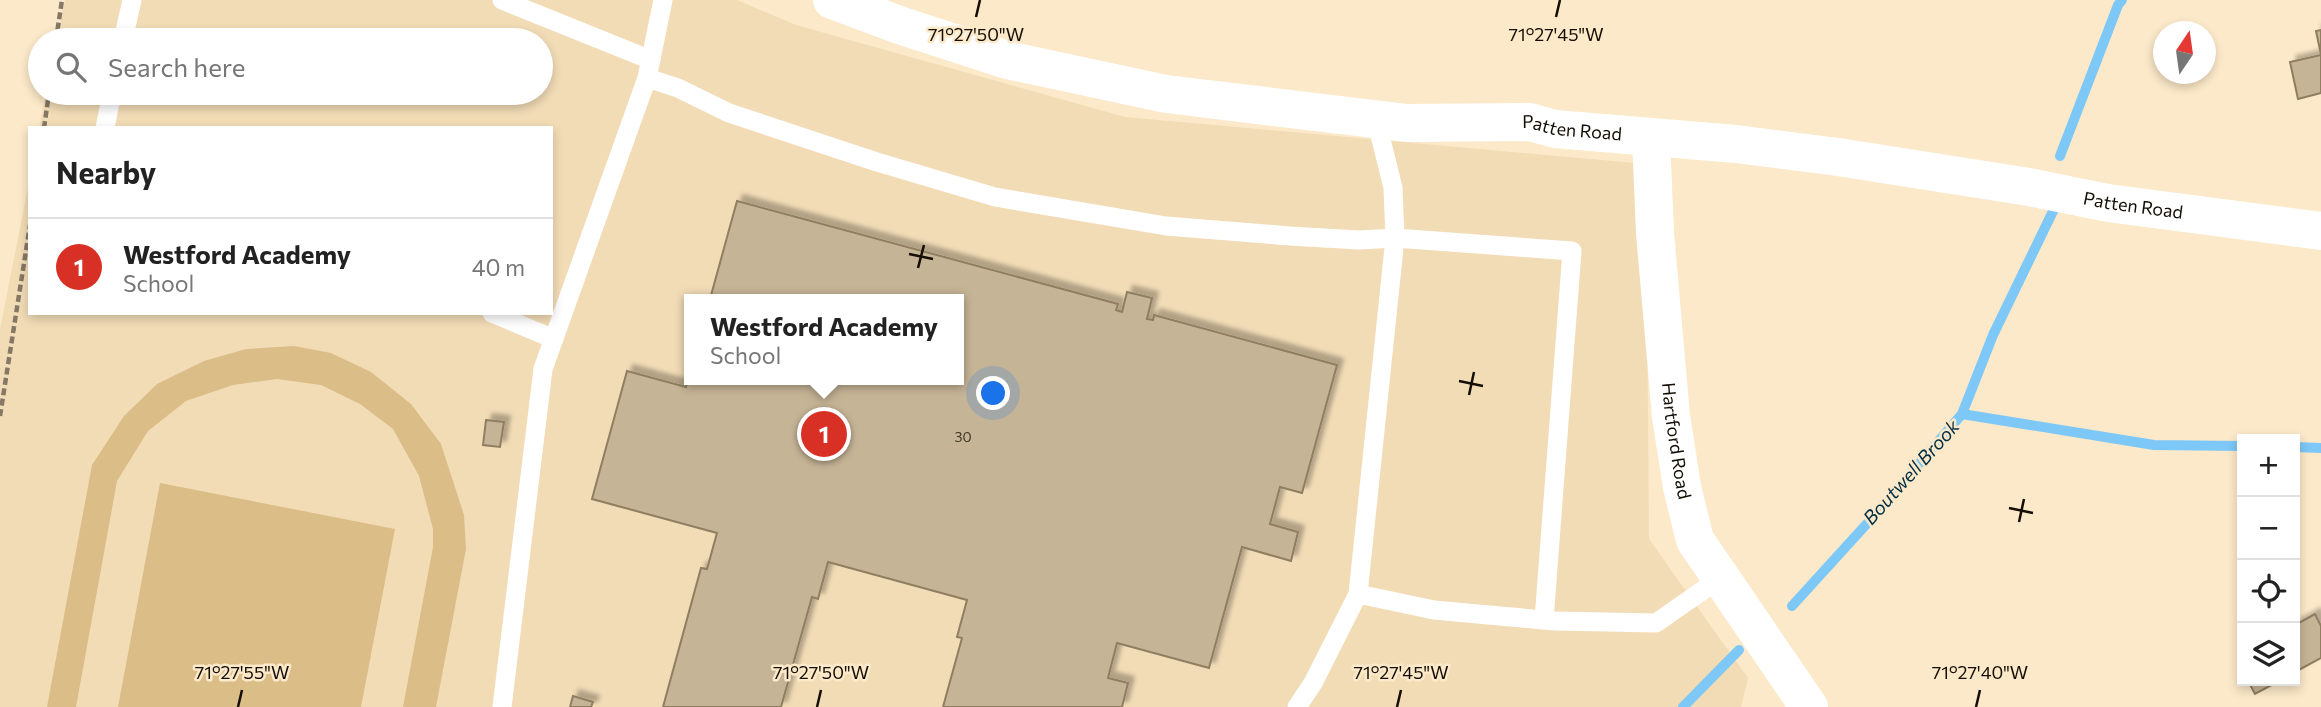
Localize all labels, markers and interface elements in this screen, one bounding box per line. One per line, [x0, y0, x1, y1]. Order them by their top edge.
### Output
north arrow [2153, 21, 2216, 84]
text: 71°27'50"W [928, 23, 1024, 45]
text: 71°27'45"W [1508, 23, 1604, 45]
search box [28, 28, 553, 105]
icon: search [52, 48, 90, 86]
text: Search here [108, 51, 246, 82]
street label: Patten Road [1522, 110, 1623, 145]
text: Nearby [56, 153, 156, 190]
street label: Patten Road [2081, 186, 2185, 223]
text: Westford Academy [123, 238, 351, 269]
text: 1 [74, 253, 84, 281]
text: 40 m [472, 253, 525, 281]
text: School [123, 269, 194, 297]
popup [684, 294, 964, 385]
text: Westford Academy [710, 310, 938, 341]
text: School [710, 341, 781, 369]
your location [976, 376, 1010, 410]
street label: Hartford Road [1658, 381, 1697, 501]
pin: 1 [801, 408, 847, 460]
water label: Boutwell Brook [1858, 414, 1964, 529]
house number: 30 [954, 428, 972, 445]
map controls [2237, 434, 2300, 686]
button: + [2237, 434, 2300, 497]
button: − [2237, 497, 2300, 560]
button: locate [2237, 560, 2300, 623]
button: layers [2237, 623, 2300, 686]
text: 71°27'55"W [195, 661, 289, 683]
text: 71°27'50"W [773, 661, 869, 683]
text: 71°27'45"W [1353, 661, 1449, 683]
text: 71°27'40"W [1932, 661, 2028, 683]

